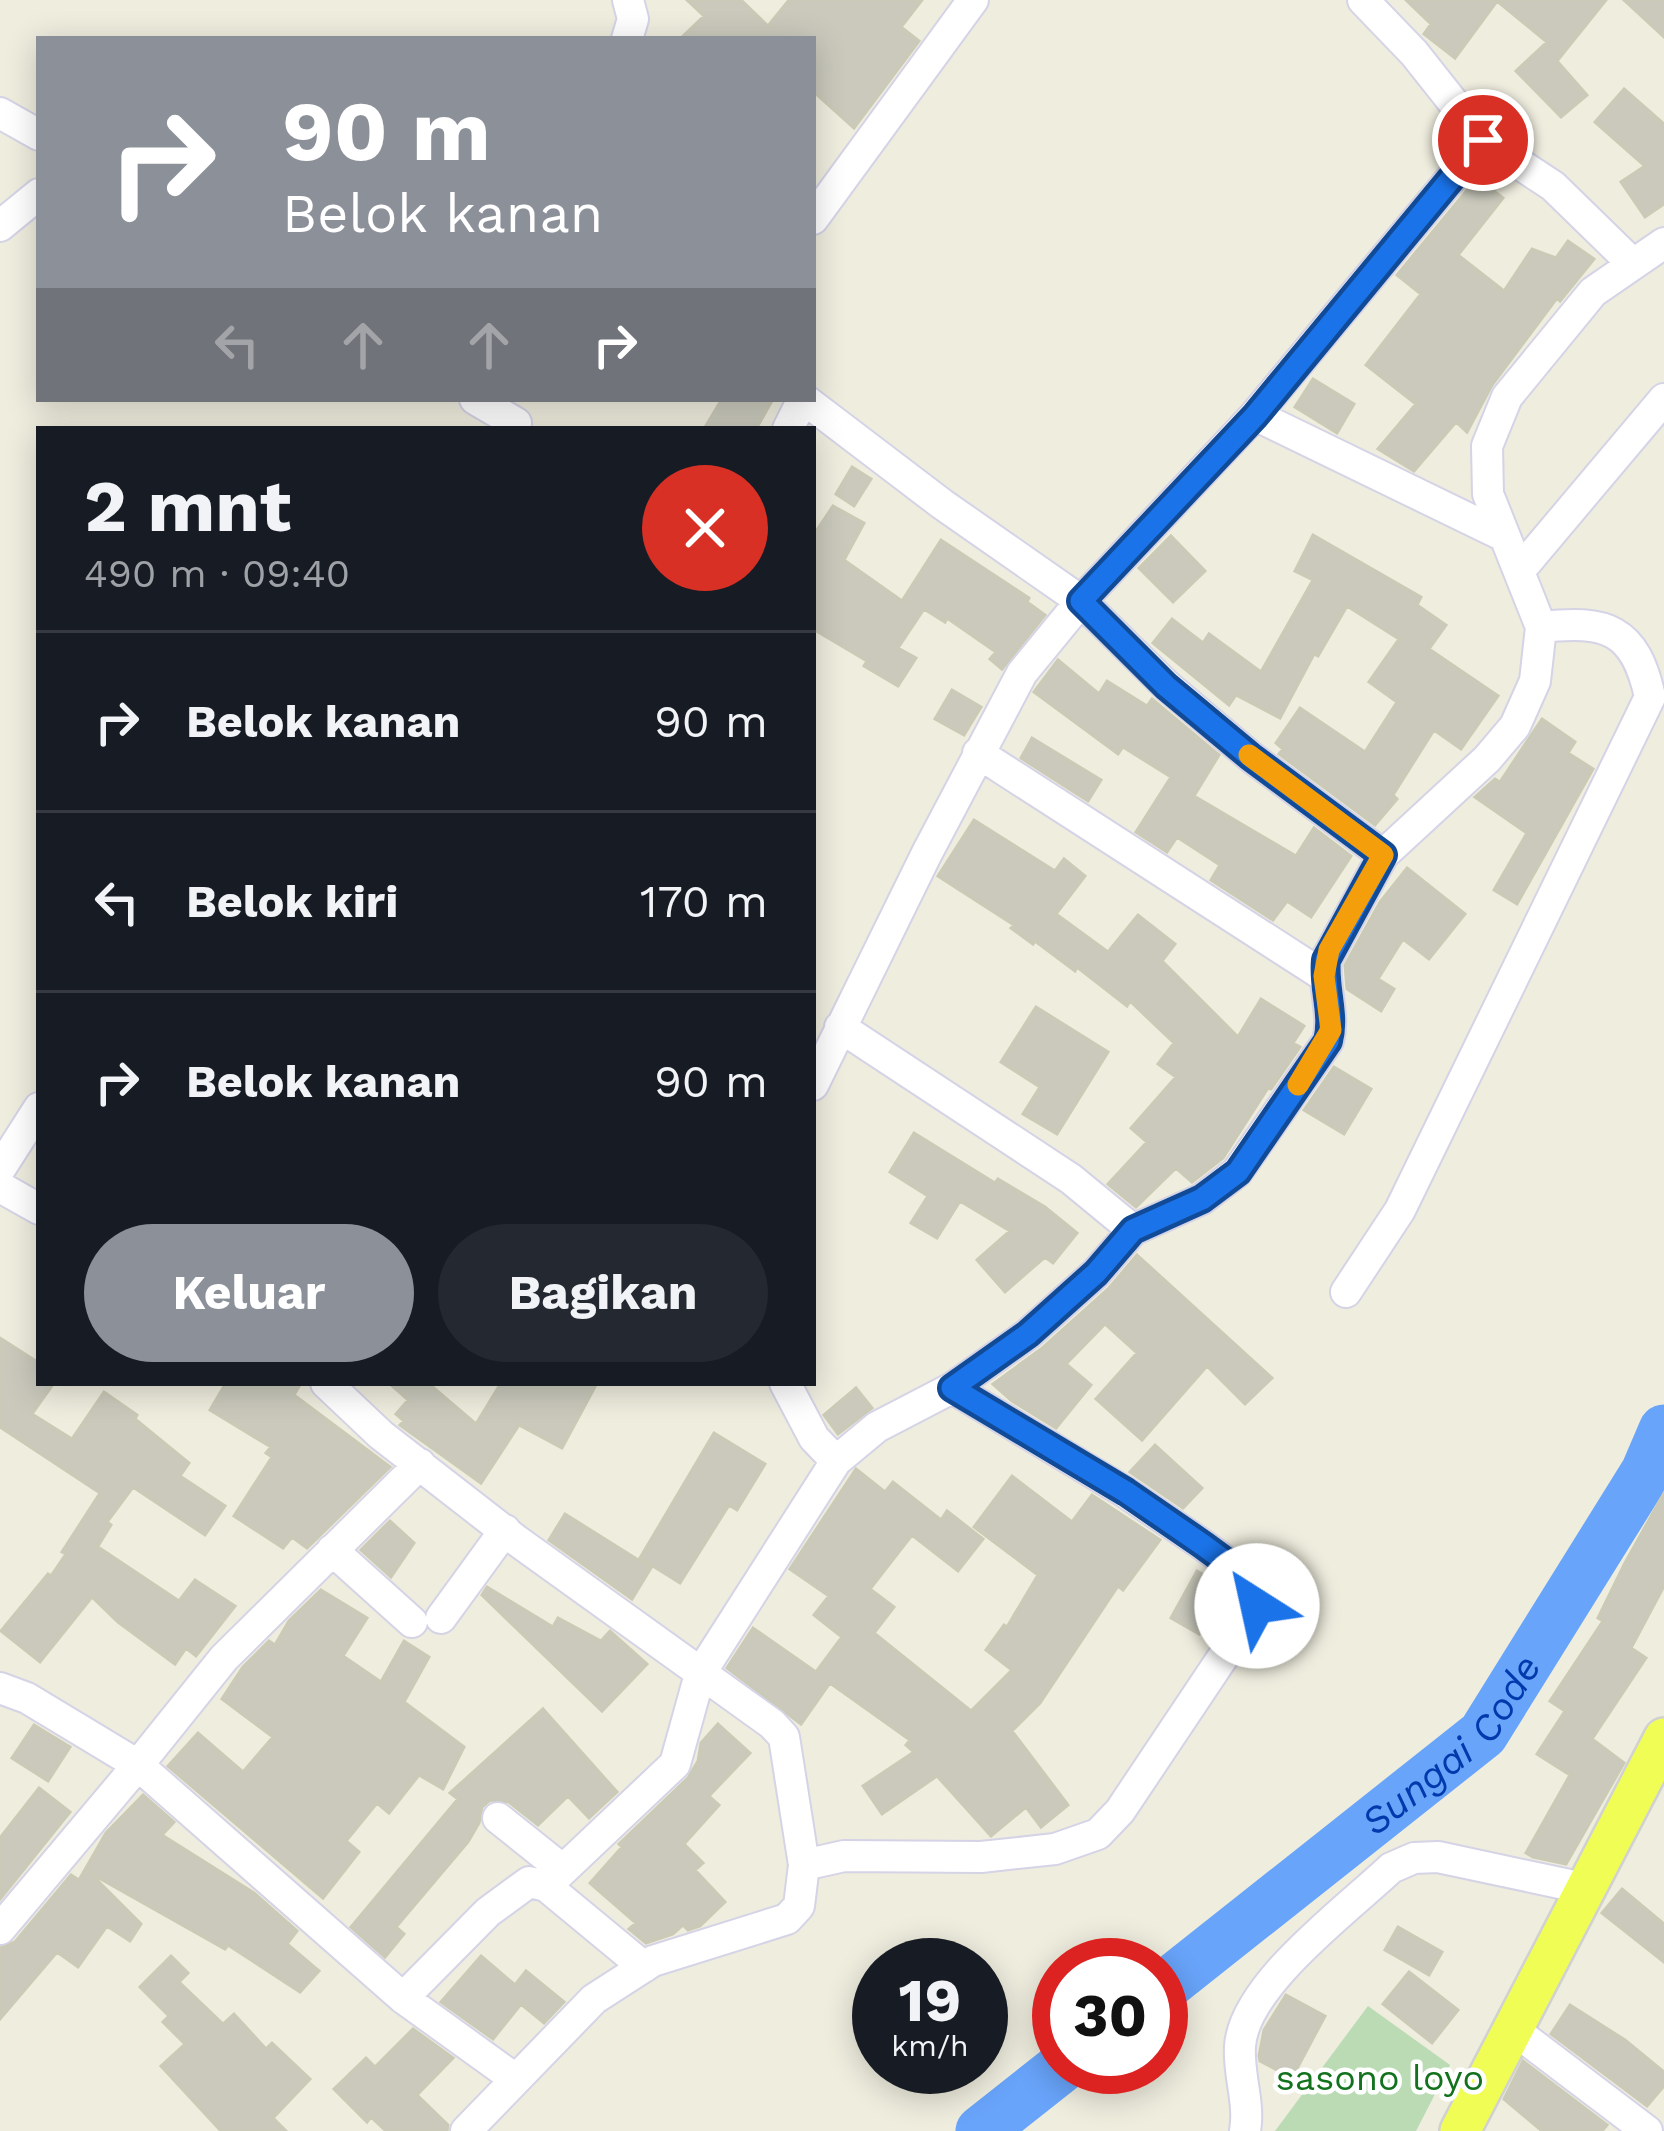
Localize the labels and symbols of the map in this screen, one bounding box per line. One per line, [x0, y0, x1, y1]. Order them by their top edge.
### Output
pin [1432, 89, 1534, 191]
position arrow [1194, 1543, 1320, 1669]
water label: Sungai Code [1352, 1646, 1549, 1844]
speed limit sign: 30 [1032, 1938, 1188, 2094]
park label: sasono loyo [1276, 2057, 1484, 2099]

